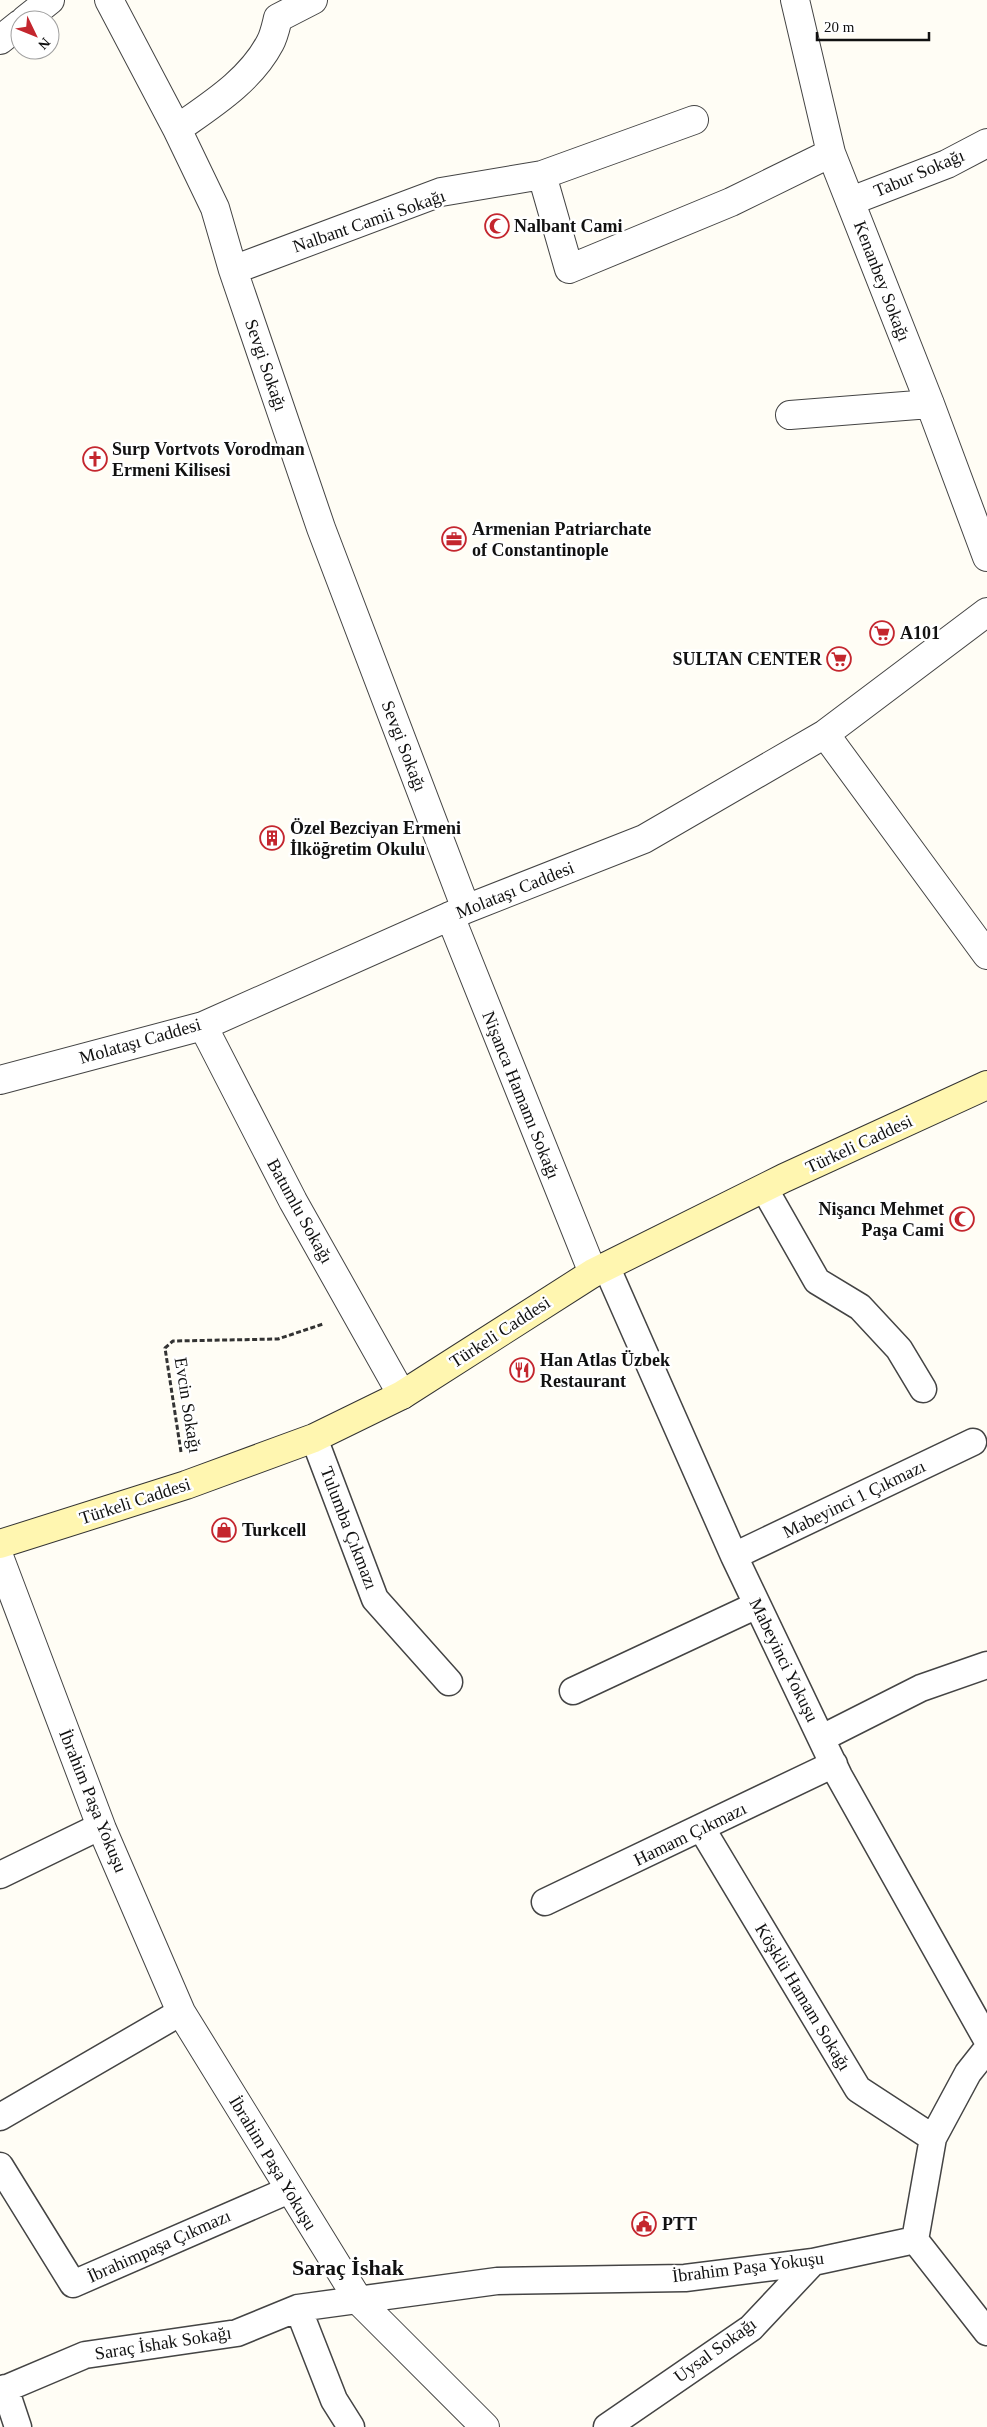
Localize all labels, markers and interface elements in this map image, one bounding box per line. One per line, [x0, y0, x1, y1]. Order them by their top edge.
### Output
north arrow [10, 10, 60, 60]
scale bar [817, 10, 930, 42]
text: 20 m [824, 19, 855, 35]
text: N [35, 35, 53, 52]
street label: Tabur Sokağı [871, 145, 967, 201]
street label: Nalbant Camii Sokağı [290, 186, 448, 256]
mosque icon: Nalbant Cami [484, 213, 510, 239]
place label: Nalbant Cami [514, 216, 623, 236]
street label: Kenanbey Sokağı [850, 218, 914, 344]
street label: Sevgi Sokağı [241, 317, 291, 413]
place label: Surp Vortvots Vorodman Ermeni Kilisesi [112, 439, 305, 480]
church icon: Surp Vortvots Vorodman Ermeni Kilisesi [82, 446, 108, 472]
place label: Armenian Patriarchate of Constantinople [472, 519, 651, 560]
office icon: Armenian Patriarchate of Constantinople [441, 526, 467, 552]
supermarket icon: A101 [869, 620, 895, 646]
place label: A101 [900, 623, 940, 643]
supermarket icon: SULTAN CENTER [826, 646, 852, 672]
place label: SULTAN CENTER [672, 649, 823, 669]
street label: Sevgi Sokağı [378, 698, 430, 794]
place label: Özel Bezciyan Ermeni İlköğretim Okulu [290, 818, 461, 859]
building icon: Özel Bezciyan Ermeni İlköğretim Okulu [259, 825, 285, 851]
street label: Molataşı Caddesi [453, 857, 577, 923]
street label: Nişanca Hamamı Sokağı [478, 1008, 564, 1182]
street label: Molataşı Caddesi [77, 1014, 203, 1068]
street label: Türkeli Caddesi [802, 1111, 916, 1177]
street label: Batumlu Sokağı [263, 1155, 337, 1267]
place label: Nişancı Mehmet Paşa Cami [819, 1199, 944, 1240]
mosque icon: Nişancı Mehmet Paşa Cami [949, 1206, 975, 1232]
street label: Türkeli Caddesi [446, 1292, 554, 1372]
place label: Han Atlas Üzbek Restaurant [540, 1350, 670, 1391]
street label: Evcin Sokağı [171, 1356, 205, 1454]
restaurant icon: Han Atlas Üzbek Restaurant [509, 1357, 535, 1383]
street label: Mabeyinci 1 Çıkmazı [780, 1456, 928, 1542]
street label: Tulumba Çıkmazı [316, 1464, 382, 1592]
street label: Türkeli Caddesi [77, 1474, 193, 1528]
shop icon: Turkcell [211, 1517, 237, 1543]
place label: Turkcell [242, 1520, 306, 1540]
street label: Mabeyinci Yokuşu [745, 1595, 823, 1725]
street label: İbrahim Paşa Yokuşu [55, 1727, 131, 1875]
street label: Hamam Çıkmazı [631, 1798, 749, 1870]
street label: Köşklü Hamam Sokağı [751, 1920, 855, 2074]
street label: İbrahim Paşa Yokuşu [225, 2092, 321, 2234]
street label: İbrahimpaşa Çıkmazı [84, 2205, 234, 2287]
public building icon: PTT [631, 2211, 657, 2237]
place label: PTT [662, 2214, 697, 2234]
street label: İbrahim Paşa Yokuşu [671, 2248, 825, 2286]
district label: Saraç İshak [292, 2255, 405, 2280]
street label: Uysal Sokağı [670, 2314, 760, 2386]
street label: Saraç İshak Sokağı [93, 2322, 233, 2364]

